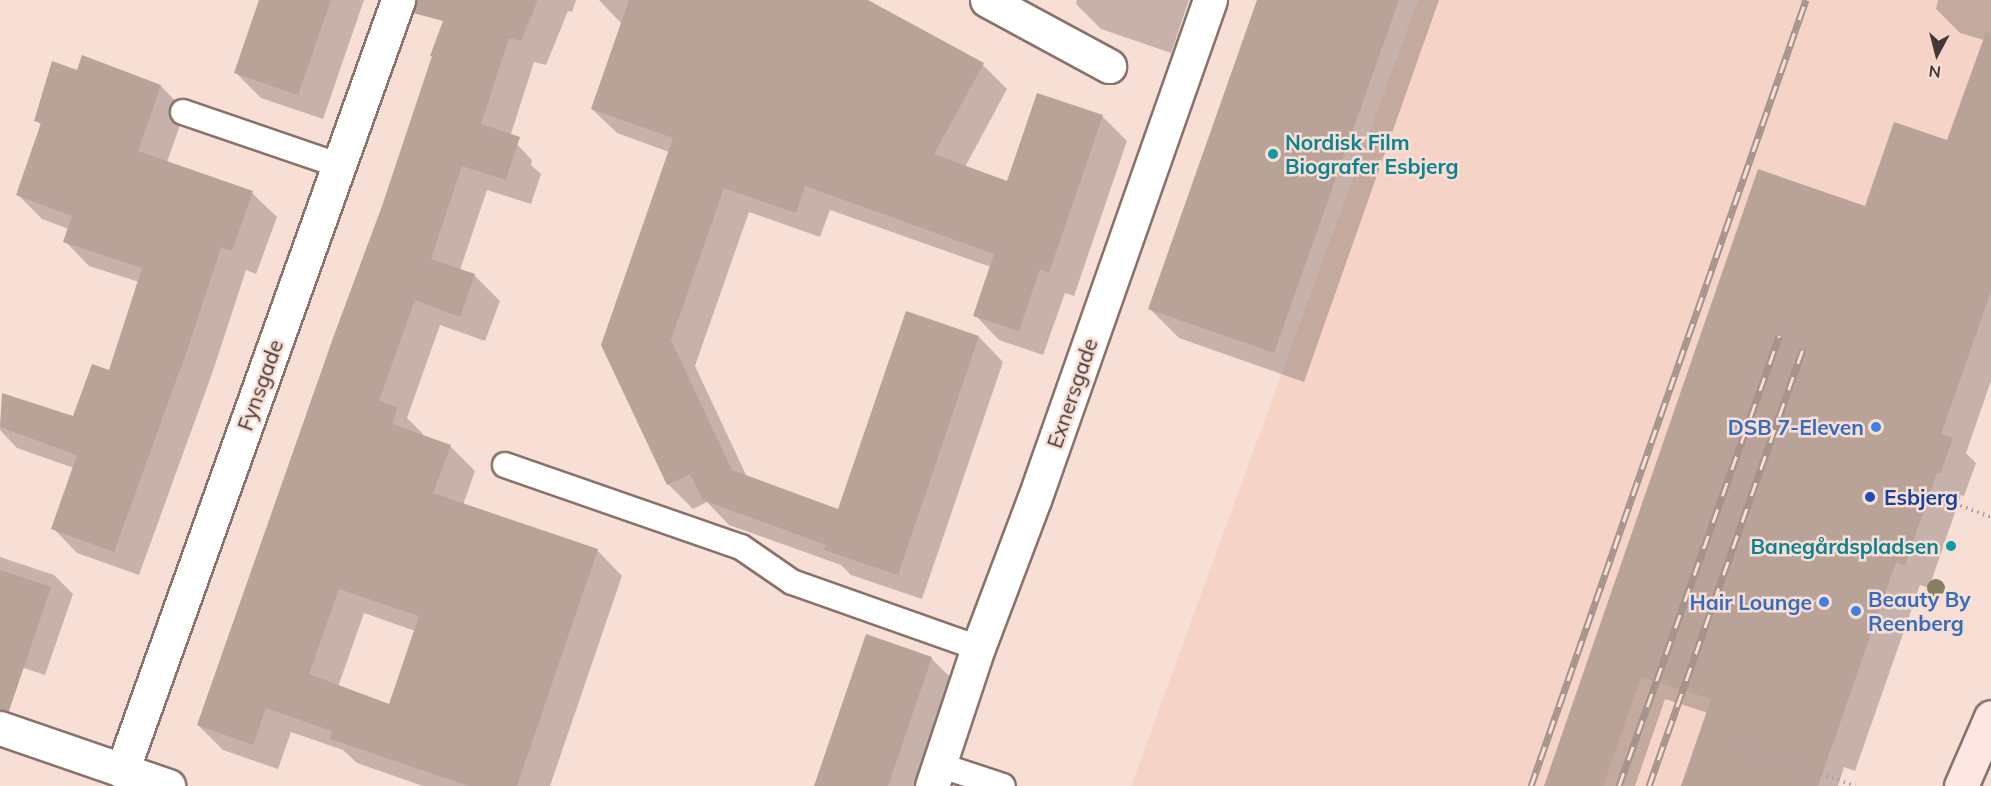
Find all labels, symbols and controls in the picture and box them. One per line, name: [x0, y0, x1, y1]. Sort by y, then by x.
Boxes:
north arrow: [1907, 24, 1967, 84]
text: N: [1928, 61, 1942, 83]
place label: Nordisk Film Biografer Esbjerg: [1285, 129, 1459, 179]
marker: Nordisk Film Biografer Esbjerg: [1266, 147, 1280, 161]
street label: Exnersgade: [1041, 335, 1103, 451]
street label: Fynsgade: [232, 336, 288, 434]
place label: DSB 7-Eleven: [1728, 414, 1864, 440]
marker: DSB 7-Eleven: [1869, 420, 1883, 434]
place label: Esbjerg: [1884, 484, 1958, 510]
marker: Esbjerg: [1861, 488, 1879, 506]
place label: Banegårdspladsen: [1750, 533, 1939, 559]
marker: Banegårdspladsen: [1944, 539, 1958, 553]
place label: Beauty By Reenberg: [1868, 586, 1971, 636]
place label: Hair Lounge: [1689, 589, 1812, 615]
marker: Hair Lounge: [1817, 595, 1831, 609]
marker: Beauty By Reenberg: [1849, 604, 1863, 618]

